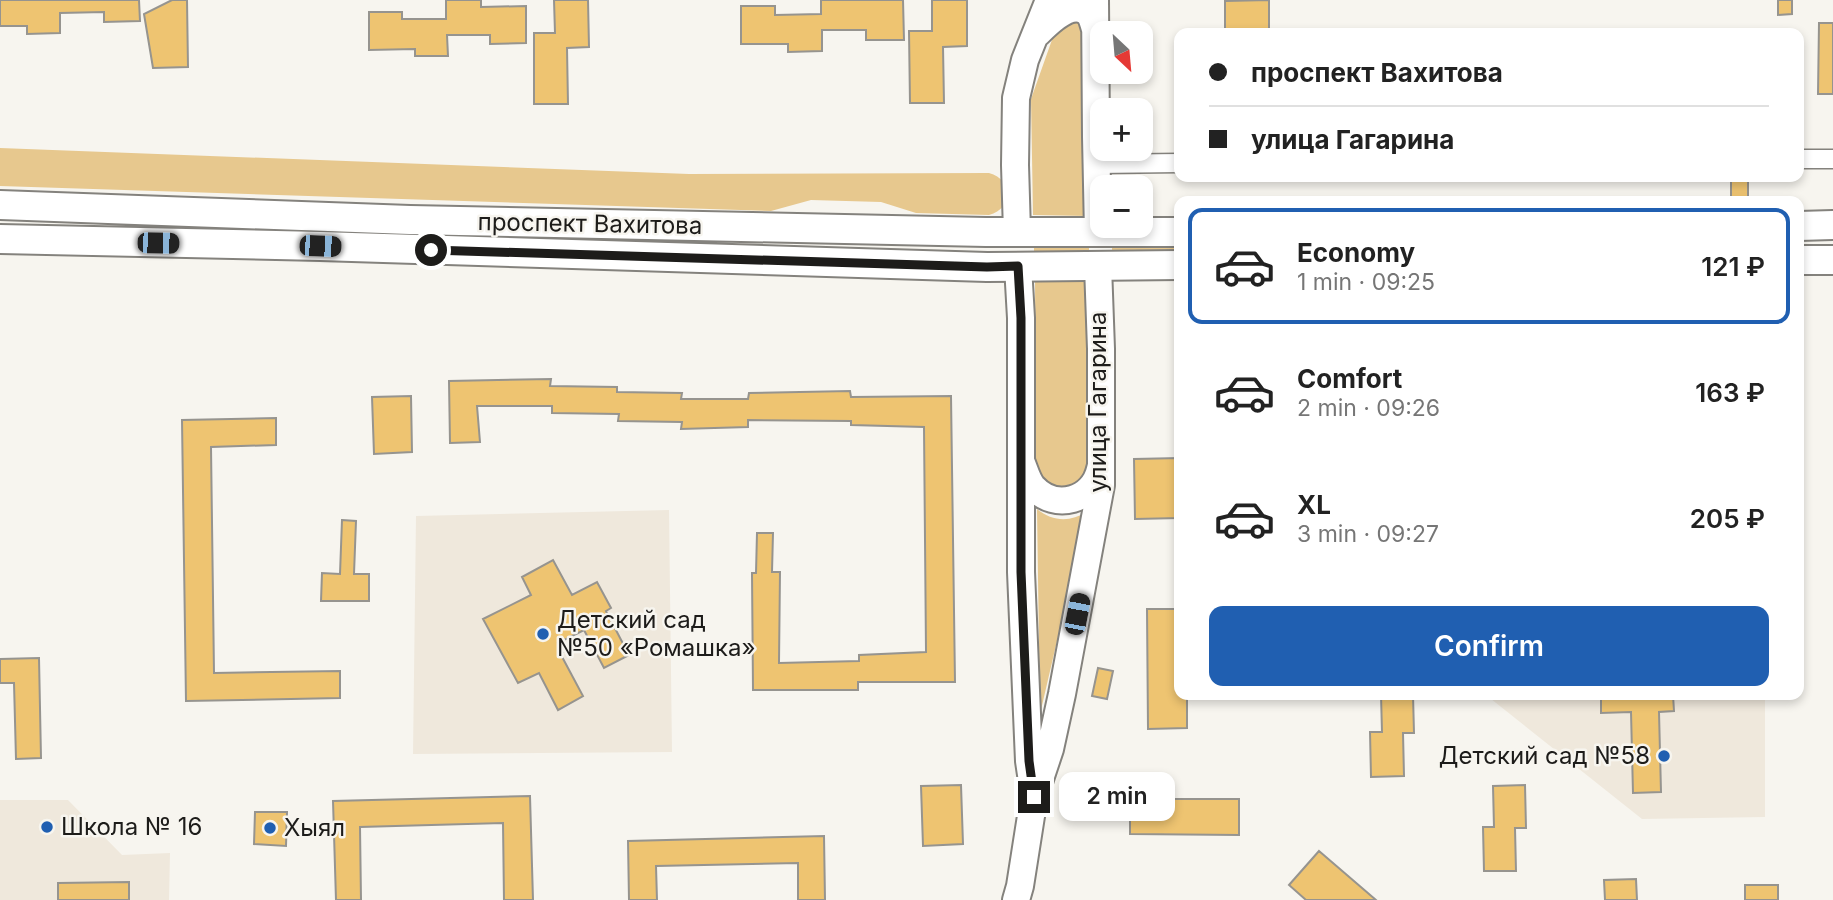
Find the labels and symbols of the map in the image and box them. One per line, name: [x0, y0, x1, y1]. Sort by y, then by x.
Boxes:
north arrow: [1090, 21, 1153, 84]
street label: проспект Вахитова: [477, 207, 703, 240]
car: [137, 232, 180, 254]
route start: [415, 234, 447, 266]
car: [299, 235, 342, 257]
street label: улица Гагарина: [1083, 311, 1112, 493]
car: [1063, 591, 1092, 637]
place label: Детский сад №50 «Ромашка»: [557, 605, 755, 662]
marker: Детский сад №50 «Ромашка»: [535, 626, 551, 642]
place label: Детский сад №58: [1439, 741, 1650, 770]
marker: Детский сад №58: [1656, 748, 1672, 764]
callout: 2 min: [1058, 772, 1174, 822]
route end: [1018, 781, 1050, 813]
place label: Школа № 16: [61, 812, 202, 841]
place label: Хыял: [284, 813, 345, 842]
marker: Школа № 16: [39, 819, 55, 835]
marker: Хыял: [262, 820, 278, 836]

